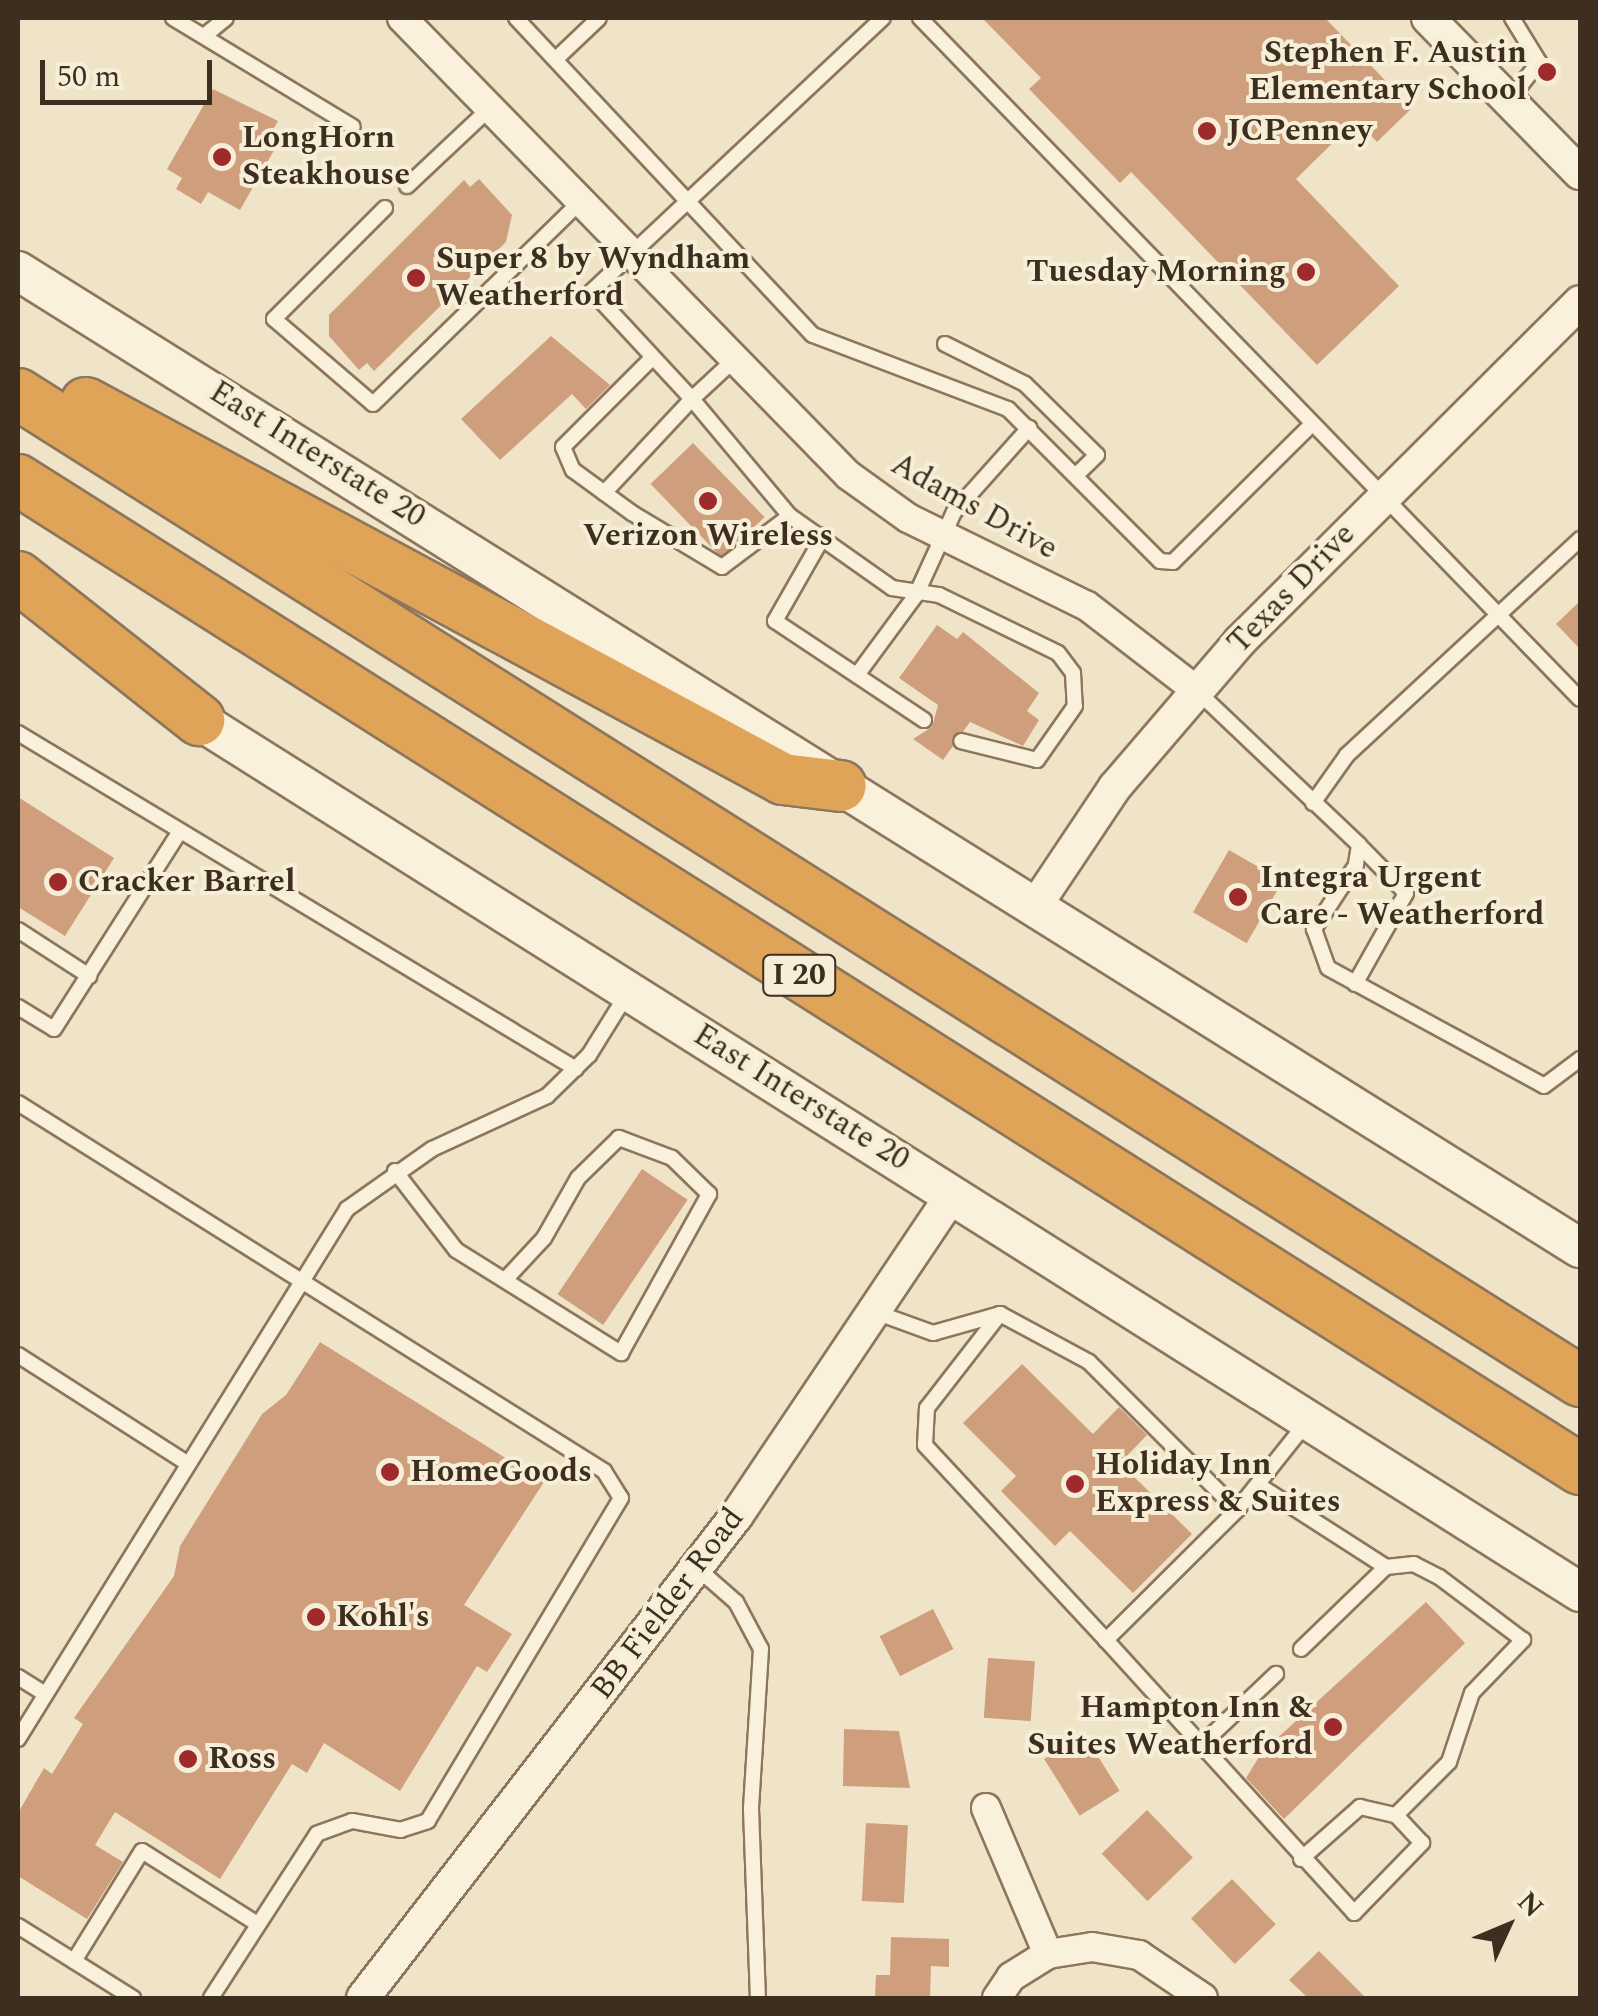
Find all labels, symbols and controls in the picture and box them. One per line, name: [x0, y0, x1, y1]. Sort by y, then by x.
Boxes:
place label: Stephen F. Austin Elementary School: [1249, 35, 1527, 110]
scale bar: [45, 40, 218, 102]
text: 50 m: [57, 54, 120, 100]
marker: Stephen F. Austin Elementary School: [1536, 61, 1558, 83]
place label: JCPenney: [1227, 112, 1372, 150]
place label: LongHorn Steakhouse: [242, 120, 410, 195]
marker: JCPenney: [1196, 120, 1218, 142]
marker: LongHorn Steakhouse: [211, 146, 233, 168]
place label: Super 8 by Wyndham Weatherford: [436, 241, 750, 316]
place label: Tuesday Morning: [1026, 253, 1286, 291]
marker: Tuesday Morning: [1295, 261, 1317, 283]
marker: Super 8 by Wyndham Weatherford: [405, 267, 427, 289]
street label: East Interstate 20: [202, 373, 432, 537]
street label: Adams Drive: [884, 445, 1064, 569]
marker: Verizon Wireless: [697, 490, 719, 512]
street label: Texas Drive: [1220, 516, 1364, 662]
place label: Verizon Wireless: [583, 517, 833, 555]
place label: Integra Urgent Care - Weatherford: [1260, 860, 1544, 935]
place label: Cracker Barrel: [78, 863, 295, 901]
marker: Cracker Barrel: [47, 871, 69, 893]
marker: Integra Urgent Care - Weatherford: [1225, 884, 1251, 910]
road number: I 20: [762, 950, 836, 1000]
street label: East Interstate 20: [686, 1016, 916, 1180]
place label: Holiday Inn Express & Suites: [1095, 1447, 1341, 1522]
place label: HomeGoods: [410, 1453, 592, 1491]
marker: HomeGoods: [379, 1461, 401, 1483]
marker: Holiday Inn Express & Suites: [1064, 1473, 1086, 1495]
street label: BB Fielder Road: [583, 1500, 753, 1708]
place label: Kohl's: [336, 1598, 430, 1636]
marker: Kohl's: [305, 1606, 327, 1628]
place label: Hampton Inn & Suites Weatherford: [1027, 1690, 1313, 1765]
marker: Hampton Inn & Suites Weatherford: [1322, 1716, 1344, 1738]
place label: Ross: [208, 1740, 276, 1778]
marker: Ross: [177, 1748, 199, 1770]
north arrow: [1458, 1876, 1558, 1976]
text: N: [1507, 1882, 1553, 1928]

